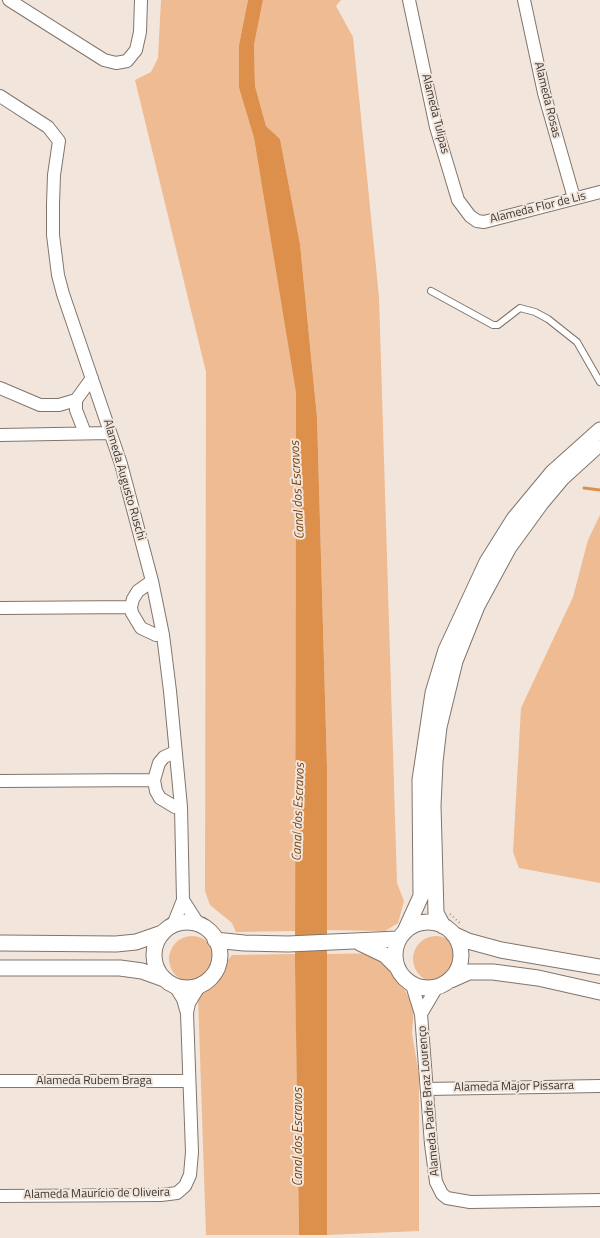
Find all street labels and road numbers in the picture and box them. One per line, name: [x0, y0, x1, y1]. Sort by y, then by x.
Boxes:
street label: Alameda Rosas: [531, 61, 563, 139]
street label: Alameda Tulipas: [418, 72, 452, 156]
street label: Alameda Flor de Lis: [489, 189, 587, 227]
street label: Alameda Augusto Ruschi: [100, 418, 148, 542]
street label: Alameda Padre Braz Lourenço: [415, 1025, 443, 1177]
street label: Alameda Rubem Braga: [36, 1074, 152, 1088]
street label: Alameda Major Pissarra: [454, 1079, 574, 1095]
street label: Alameda Maurício de Oliveira: [24, 1186, 170, 1202]

